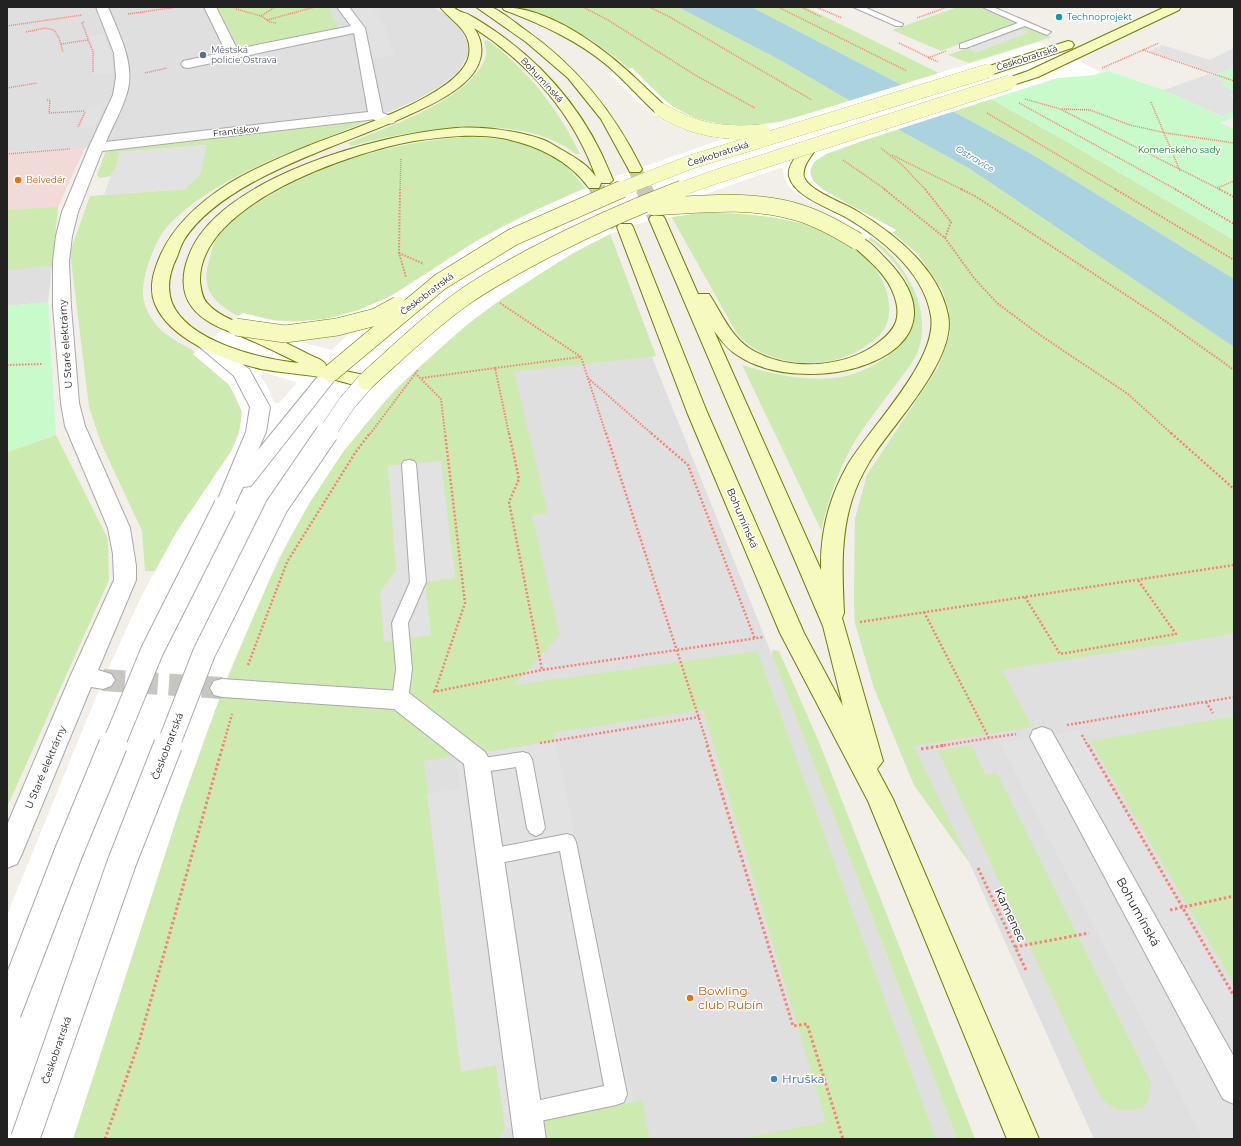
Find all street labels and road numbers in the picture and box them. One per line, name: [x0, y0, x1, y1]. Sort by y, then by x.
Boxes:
street label: Českobratrská: [995, 42, 1059, 73]
street label: Bohumínská: [519, 55, 566, 104]
street label: Františkov: [212, 123, 260, 138]
street label: Českobratrská: [686, 138, 750, 169]
street label: Českobratrská: [398, 270, 455, 317]
street label: U Staré elektrárny: [56, 298, 75, 389]
street label: Bohumínská: [724, 486, 761, 550]
street label: Českobratrská: [149, 711, 186, 782]
street label: U Staré elektrárny: [22, 723, 69, 811]
street label: Bohumínská: [1113, 875, 1164, 949]
street label: Kamenec: [991, 886, 1030, 944]
street label: Českobratrská: [39, 1015, 74, 1086]

